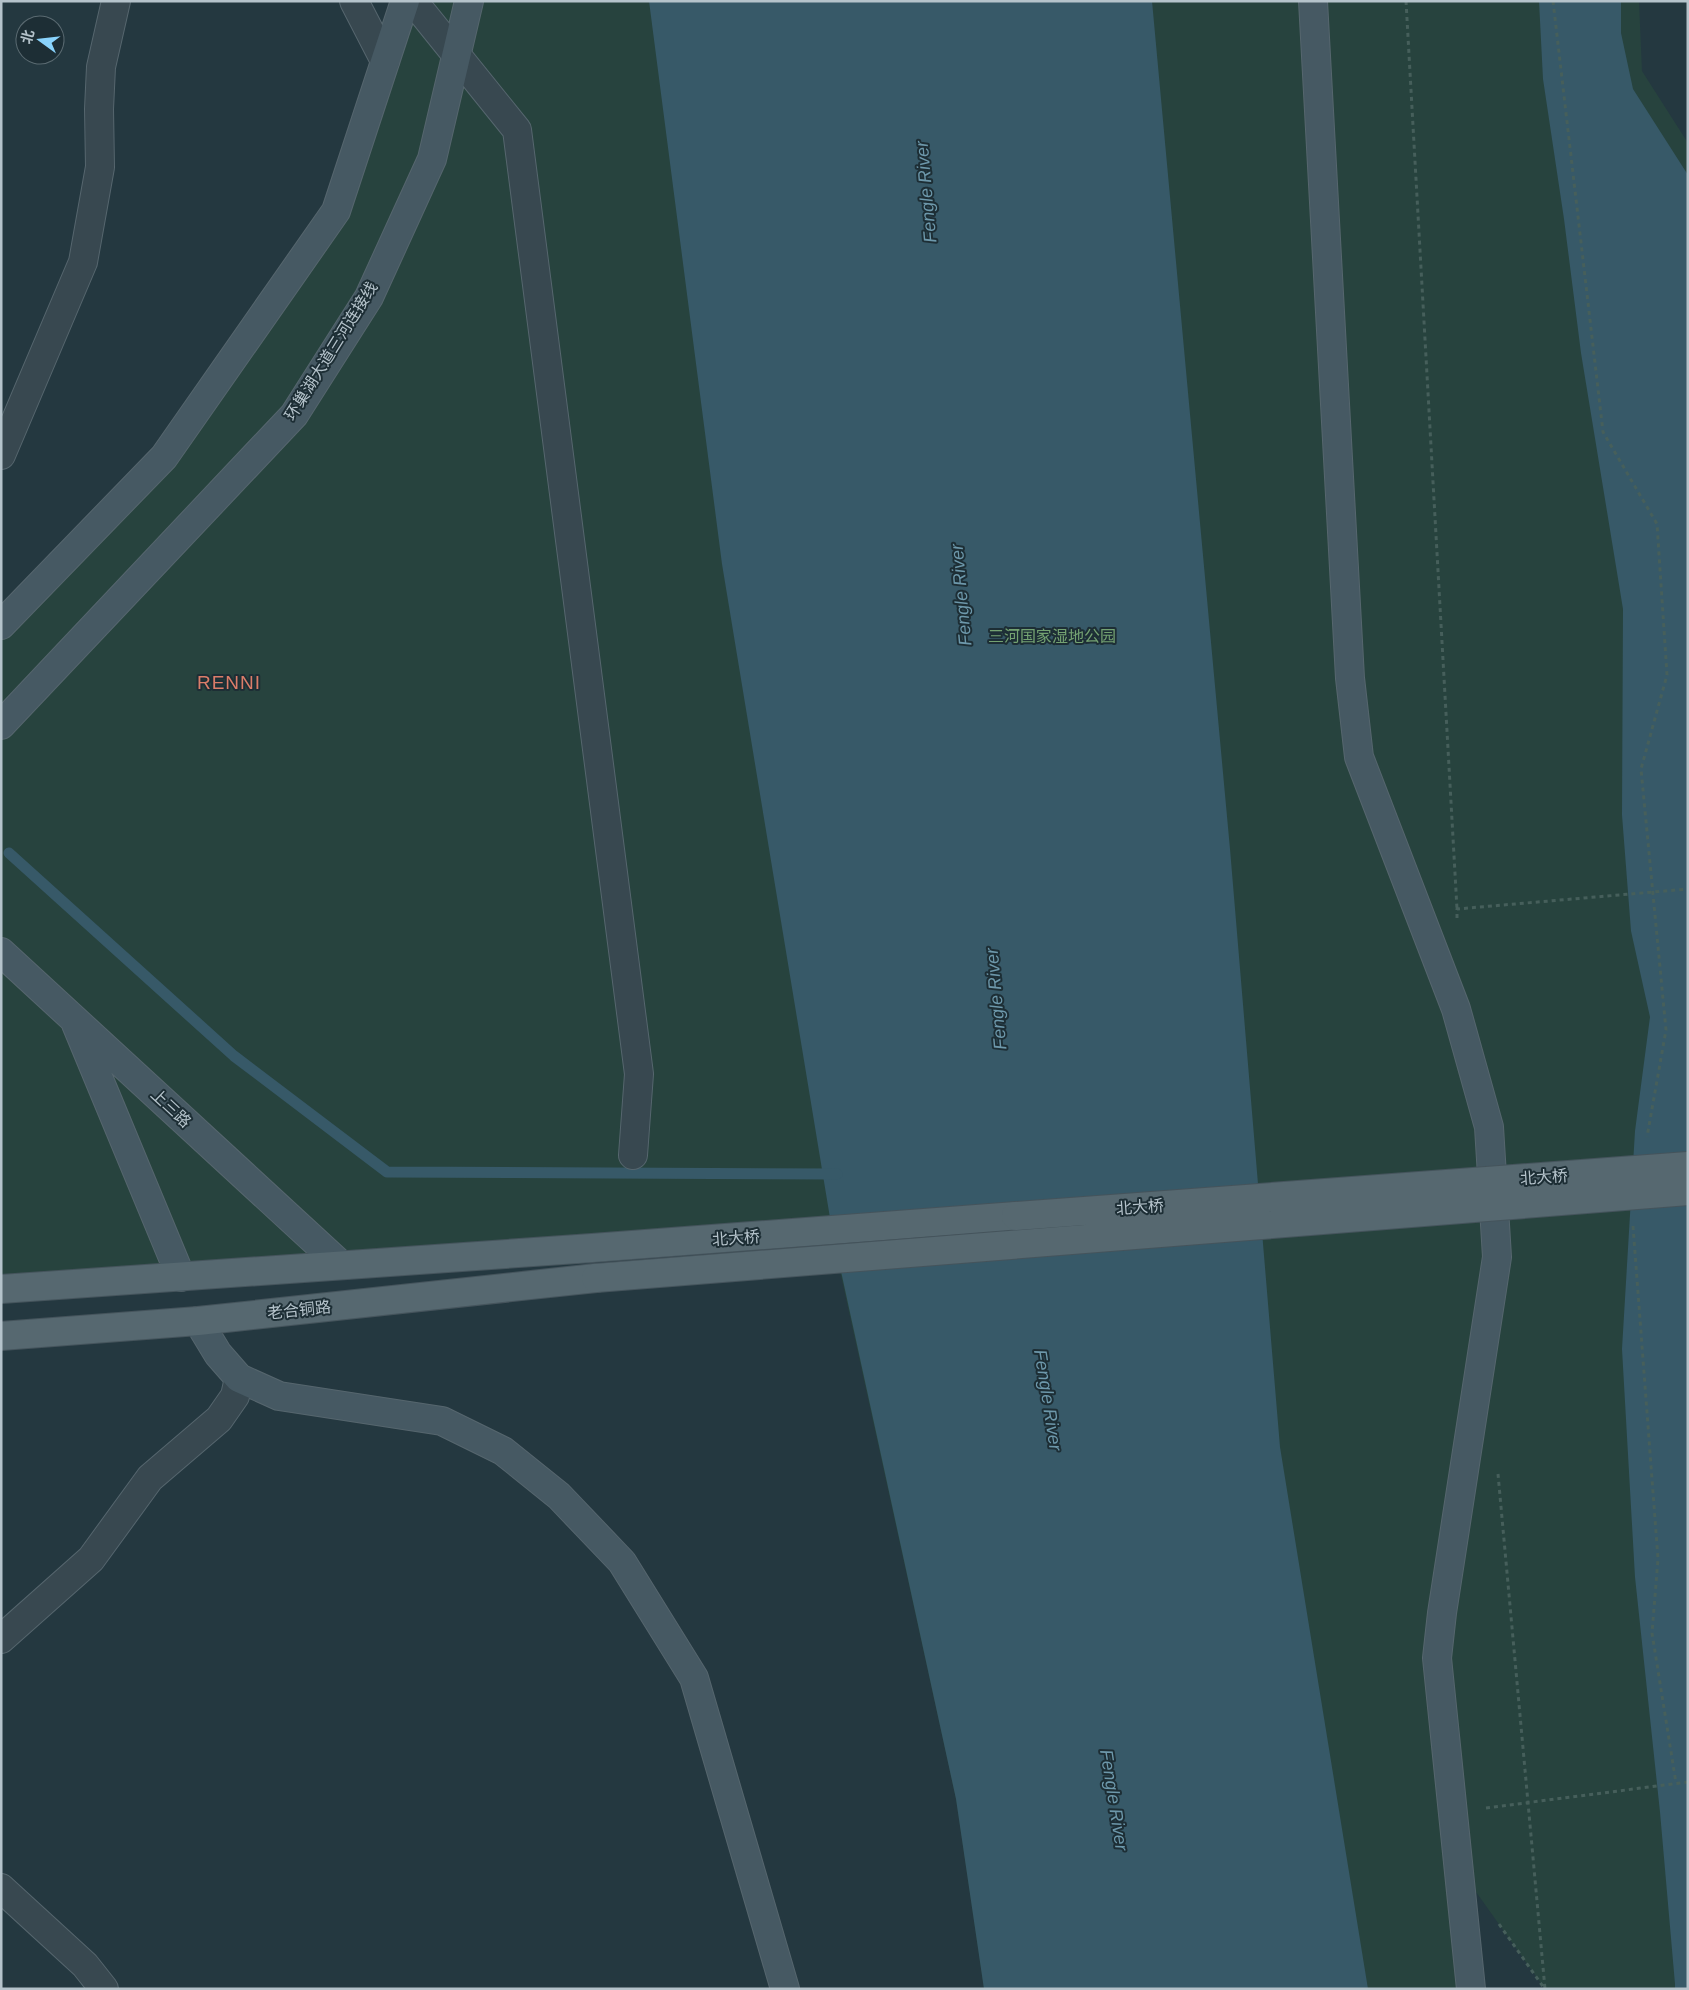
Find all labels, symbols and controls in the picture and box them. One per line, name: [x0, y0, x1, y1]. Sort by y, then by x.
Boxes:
north arrow: [15, 15, 65, 65]
text: 北: [18, 28, 37, 45]
water label: Fengle River: [912, 139, 940, 244]
street label: 环巢湖大道三河连接线: [281, 279, 381, 423]
water label: Fengle River: [947, 542, 975, 647]
park label: 三河国家湿地公园: [988, 628, 1116, 645]
district label: RENNI: [197, 672, 261, 693]
water label: Fengle River: [982, 946, 1010, 1051]
street label: 上三路: [148, 1085, 194, 1131]
street label: 北大桥: [1519, 1167, 1569, 1187]
street label: 北大桥: [1115, 1197, 1165, 1217]
street label: 北大桥: [711, 1228, 761, 1248]
street label: 老合铜路: [266, 1298, 332, 1322]
water label: Fengle River: [1030, 1348, 1066, 1453]
water label: Fengle River: [1096, 1748, 1132, 1853]

